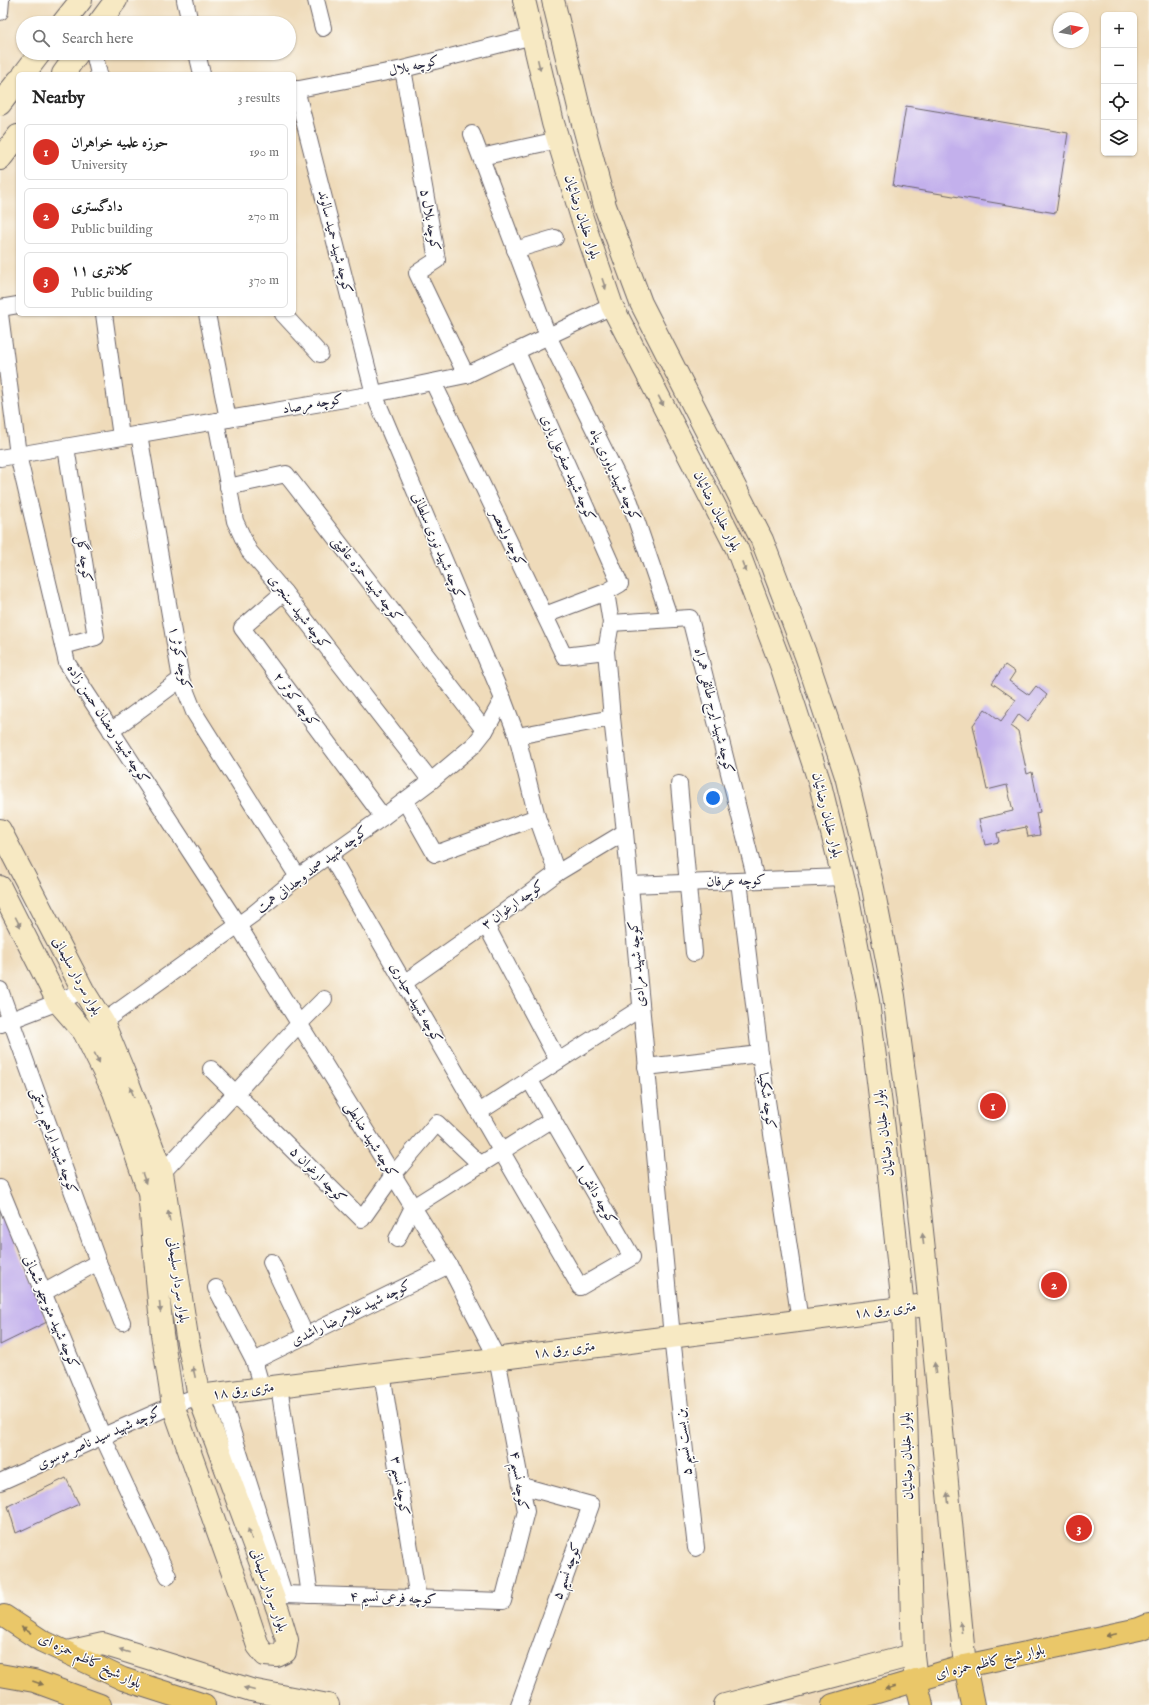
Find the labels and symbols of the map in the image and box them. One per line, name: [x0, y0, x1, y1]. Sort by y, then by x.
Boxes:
north arrow: [1053, 12, 1089, 48]
street label: کوچه بلال: [387, 51, 441, 81]
one-way arrow: [537, 59, 543, 71]
street label: بلوار خلبان رضائیان: [560, 173, 604, 262]
street label: کوچه بلال ۵: [416, 187, 444, 253]
street label: کوچه شهید حمید سالوند: [313, 188, 357, 296]
one-way arrow: [602, 278, 608, 290]
street label: کوچه مرصاد: [281, 390, 345, 418]
one-way arrow: [658, 395, 664, 406]
street label: کوچه شهید صفرعلی یاری: [536, 412, 600, 524]
street label: کوچه شهید یاوری پناه: [585, 425, 644, 525]
street label: بلوار خلبان رضائیان: [689, 468, 745, 554]
street label: کوچه شهید نوری سلطانی: [407, 490, 469, 602]
street label: کوچه ولیعصر: [485, 504, 530, 570]
street label: کوچه شهید حمزه عافیتی: [328, 532, 406, 626]
street label: کوچه گل: [70, 534, 97, 584]
one-way arrow: [741, 561, 747, 573]
street label: کوچه شهید سنجری: [264, 571, 334, 653]
street label: کوچه کوثر ۱: [164, 624, 196, 692]
street label: کوچه شهید ایرج طائفی همراه: [687, 646, 738, 777]
street label: کوچه شهید رمضان حسن زاده: [62, 661, 154, 787]
street label: کوچه کوثر ۲: [269, 669, 323, 731]
street label: بلوار خلبان رضائیان: [808, 770, 846, 860]
your location: [703, 788, 723, 808]
street label: کوچه شهید صمد وجدانی همت: [253, 822, 371, 918]
street label: کوچه عرفان: [706, 871, 766, 891]
street label: کوچه ارغوان ۳: [478, 876, 548, 934]
one-way arrow: [14, 916, 21, 928]
street label: کوچه شهید مرادی: [624, 920, 650, 1008]
street label: بلوار سردار سلیمانی: [48, 934, 106, 1019]
street label: کوچه شهید حیدری: [386, 959, 446, 1047]
one-way arrow: [94, 1052, 100, 1063]
street label: کوچه شکیبا: [754, 1071, 780, 1131]
street label: کوچه شهید ابراهیم رستمی: [23, 1085, 82, 1198]
one-way arrow: [128, 1086, 134, 1098]
street label: بلوار خلبان رضائیان: [870, 1088, 898, 1178]
pin: 1: [980, 1091, 1006, 1121]
street label: کوچه شهید ضابطی: [340, 1098, 402, 1182]
street label: کوچه ارغوان ۵: [286, 1143, 350, 1207]
street label: کوچه دانش ۱: [571, 1160, 621, 1228]
one-way arrow: [142, 1173, 148, 1185]
one-way arrow: [166, 1210, 172, 1222]
one-way arrow: [920, 1233, 926, 1245]
street label: بلوار سردار سلیمانی: [163, 1236, 193, 1325]
street label: کوچه شهید منوچهر شعبانی: [19, 1253, 83, 1371]
pin: 2: [1041, 1270, 1067, 1300]
street label: کوچه شهید غلامرضا راشدی: [288, 1276, 414, 1350]
street label: ۱۸ متری برق: [853, 1297, 917, 1323]
one-way arrow: [156, 1301, 163, 1313]
street label: ۱۸ متری برق: [532, 1337, 596, 1363]
one-way arrow: [932, 1362, 939, 1374]
one-way arrow: [190, 1366, 196, 1378]
street label: ۱۸ متری برق: [211, 1378, 275, 1404]
street label: کوچه شهید سید ناصر موسوی: [34, 1403, 164, 1473]
street label: بن بست نسیم ۵: [671, 1406, 700, 1477]
street label: بلوار خلبان رضائیان: [896, 1412, 918, 1500]
street label: کوچه نسیم ۴: [502, 1450, 532, 1513]
street label: کوچه نسیم ۳: [382, 1455, 414, 1518]
one-way arrow: [945, 1492, 951, 1504]
pin: 3: [1066, 1513, 1092, 1543]
one-way arrow: [246, 1528, 252, 1540]
street label: کوچه نسیم ۵: [548, 1540, 589, 1604]
street label: بلوار سردار سلیمانی: [246, 1546, 292, 1634]
street label: کوچه فرعی نسیم ۴: [349, 1587, 437, 1613]
one-way arrow: [958, 1621, 964, 1633]
one-way arrow: [21, 1626, 31, 1634]
street label: بلوار شیخ کاظم حمزه ای: [34, 1629, 145, 1697]
one-way arrow: [1105, 1632, 1118, 1638]
street label: بلوار شیخ کاظم حمزه ای: [933, 1641, 1048, 1687]
one-way arrow: [118, 1648, 130, 1654]
one-way arrow: [32, 1680, 44, 1686]
one-way arrow: [884, 1685, 896, 1691]
one-way arrow: [243, 1686, 255, 1692]

